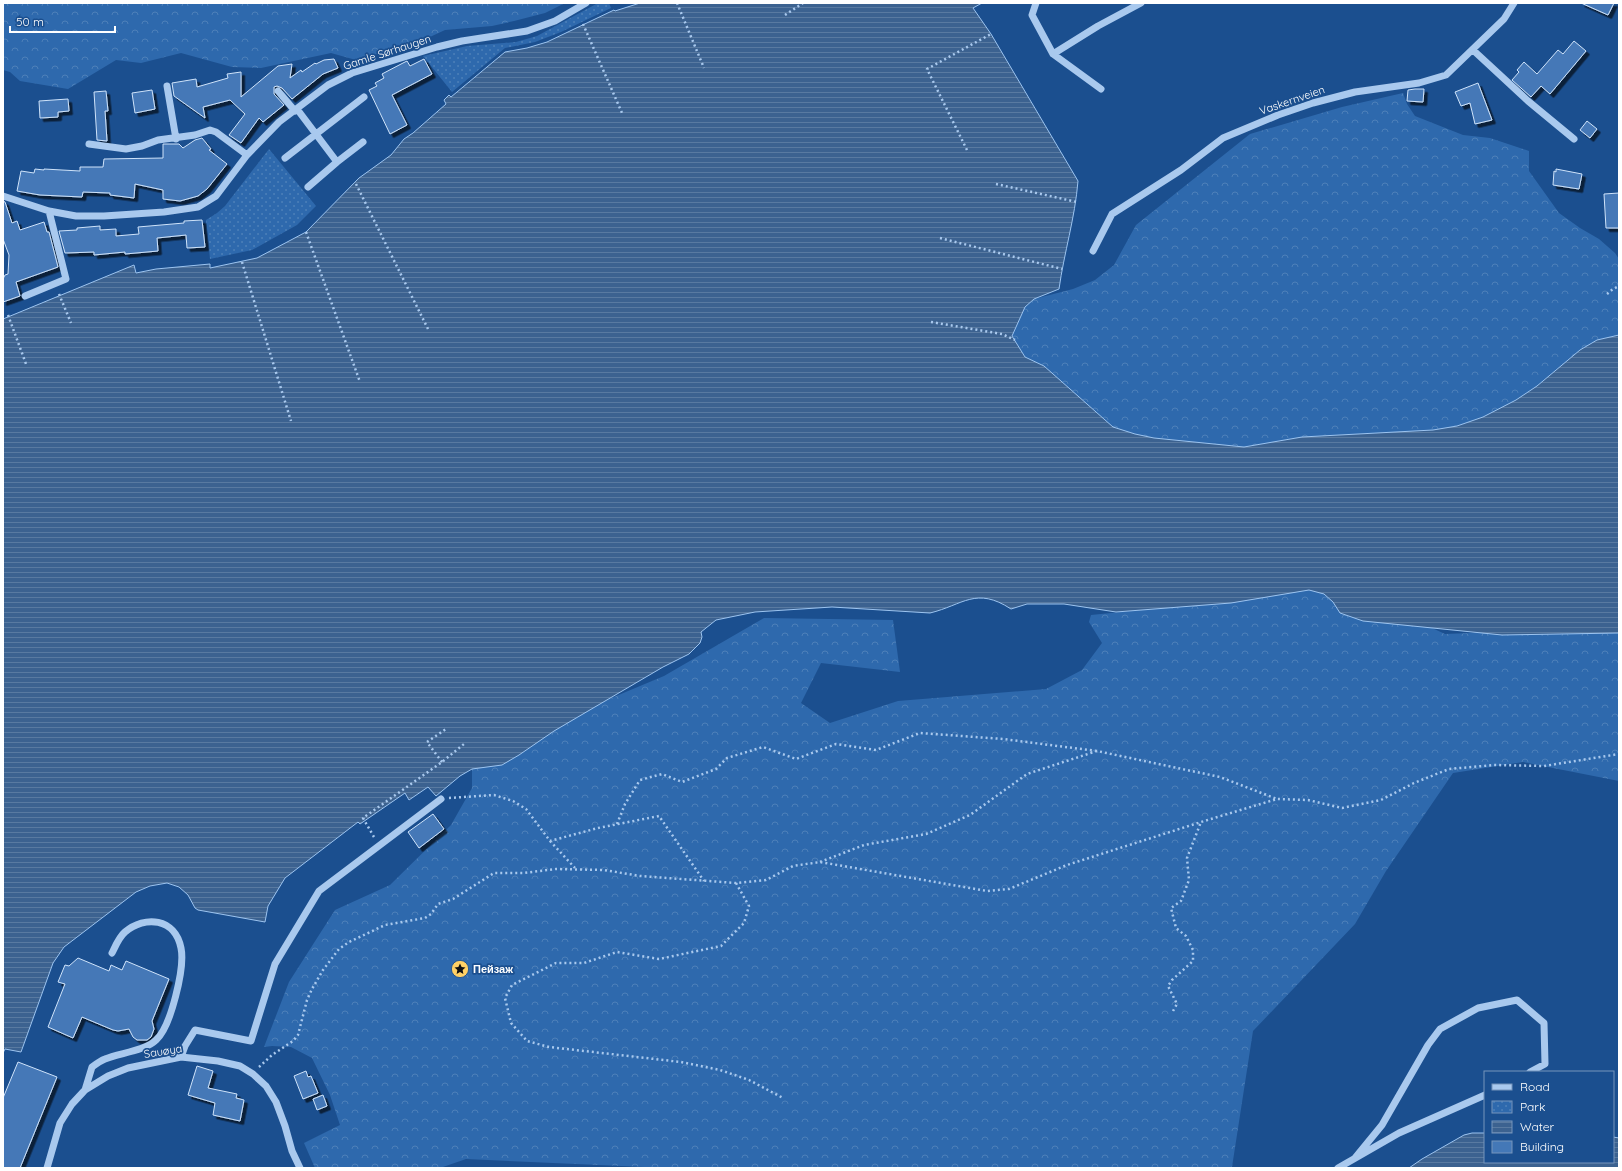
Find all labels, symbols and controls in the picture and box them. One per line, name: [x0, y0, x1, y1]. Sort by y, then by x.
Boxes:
scale bar: [10, 8, 115, 34]
text: 50 m: [16, 14, 44, 29]
street label: Gamle Sørhaugen: [341, 31, 433, 73]
street label: Vaskernveien: [1257, 82, 1327, 118]
place icon: Пейзаж: [450, 959, 470, 979]
place label: Пейзаж: [473, 962, 513, 976]
street label: Sauøya: [143, 1041, 183, 1061]
legend: [1484, 1071, 1614, 1163]
text: Road: [1520, 1079, 1550, 1094]
text: Park: [1520, 1099, 1545, 1114]
text: Water: [1520, 1119, 1555, 1134]
text: Building: [1520, 1139, 1564, 1154]

